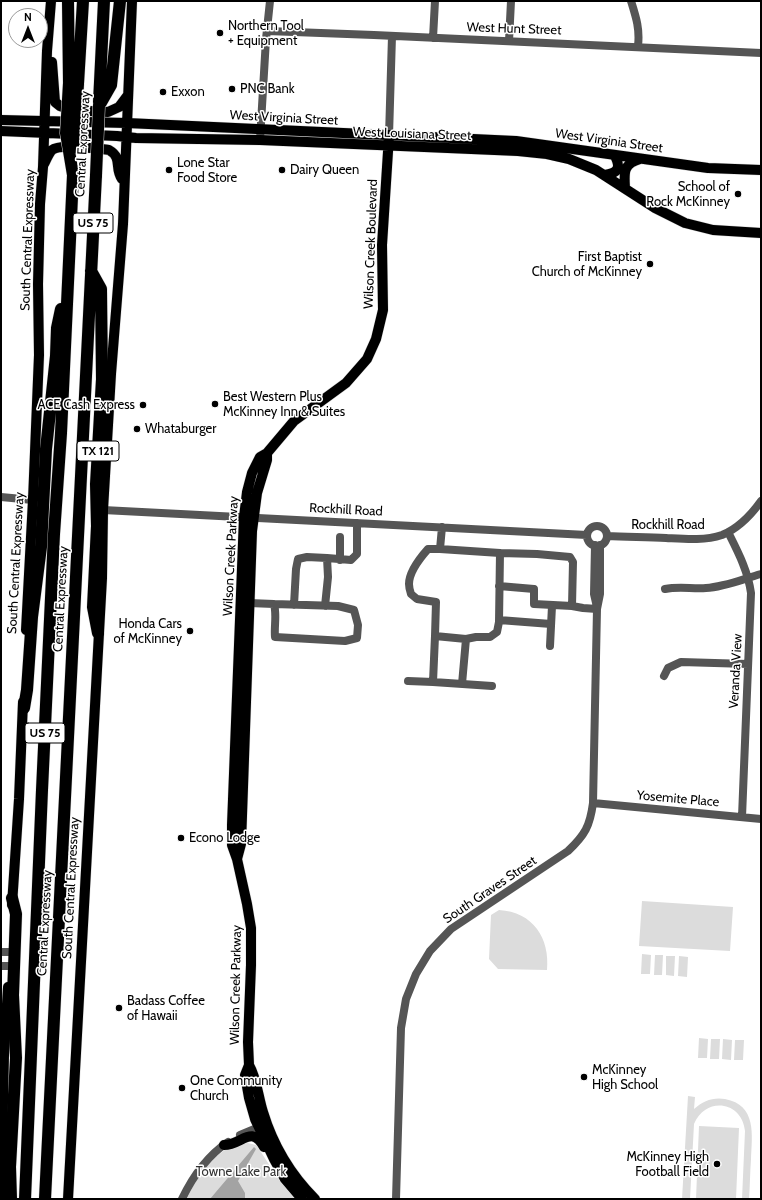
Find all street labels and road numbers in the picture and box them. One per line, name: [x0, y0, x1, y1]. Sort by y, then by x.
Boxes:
street label: West Hunt Street: [466, 20, 562, 38]
street label: Central Expressway: [72, 91, 94, 197]
street label: West Virginia Street: [229, 107, 339, 129]
street label: West Louisiana Street: [353, 124, 471, 144]
street label: West Virginia Street: [554, 126, 664, 156]
street label: South Central Expressway: [18, 169, 38, 311]
street label: Wilson Creek Boulevard: [361, 179, 381, 309]
road number: US 75: [73, 213, 113, 233]
road number: TX 121: [77, 441, 119, 461]
street label: South Central Expressway: [4, 492, 28, 634]
street label: Wilson Creek Parkway: [220, 496, 242, 616]
street label: Rockhill Road: [309, 500, 383, 520]
street label: Rockhill Road: [631, 517, 705, 533]
street label: Central Expressway: [50, 546, 72, 652]
street label: Veranda View: [726, 633, 746, 709]
road number: US 75: [25, 723, 65, 743]
street label: Yosemite Place: [636, 788, 720, 810]
street label: South Central Expressway: [59, 817, 83, 959]
street label: South Graves Street: [440, 853, 540, 927]
street label: Central Expressway: [34, 870, 56, 976]
street label: Wilson Creek Parkway: [227, 925, 245, 1045]

